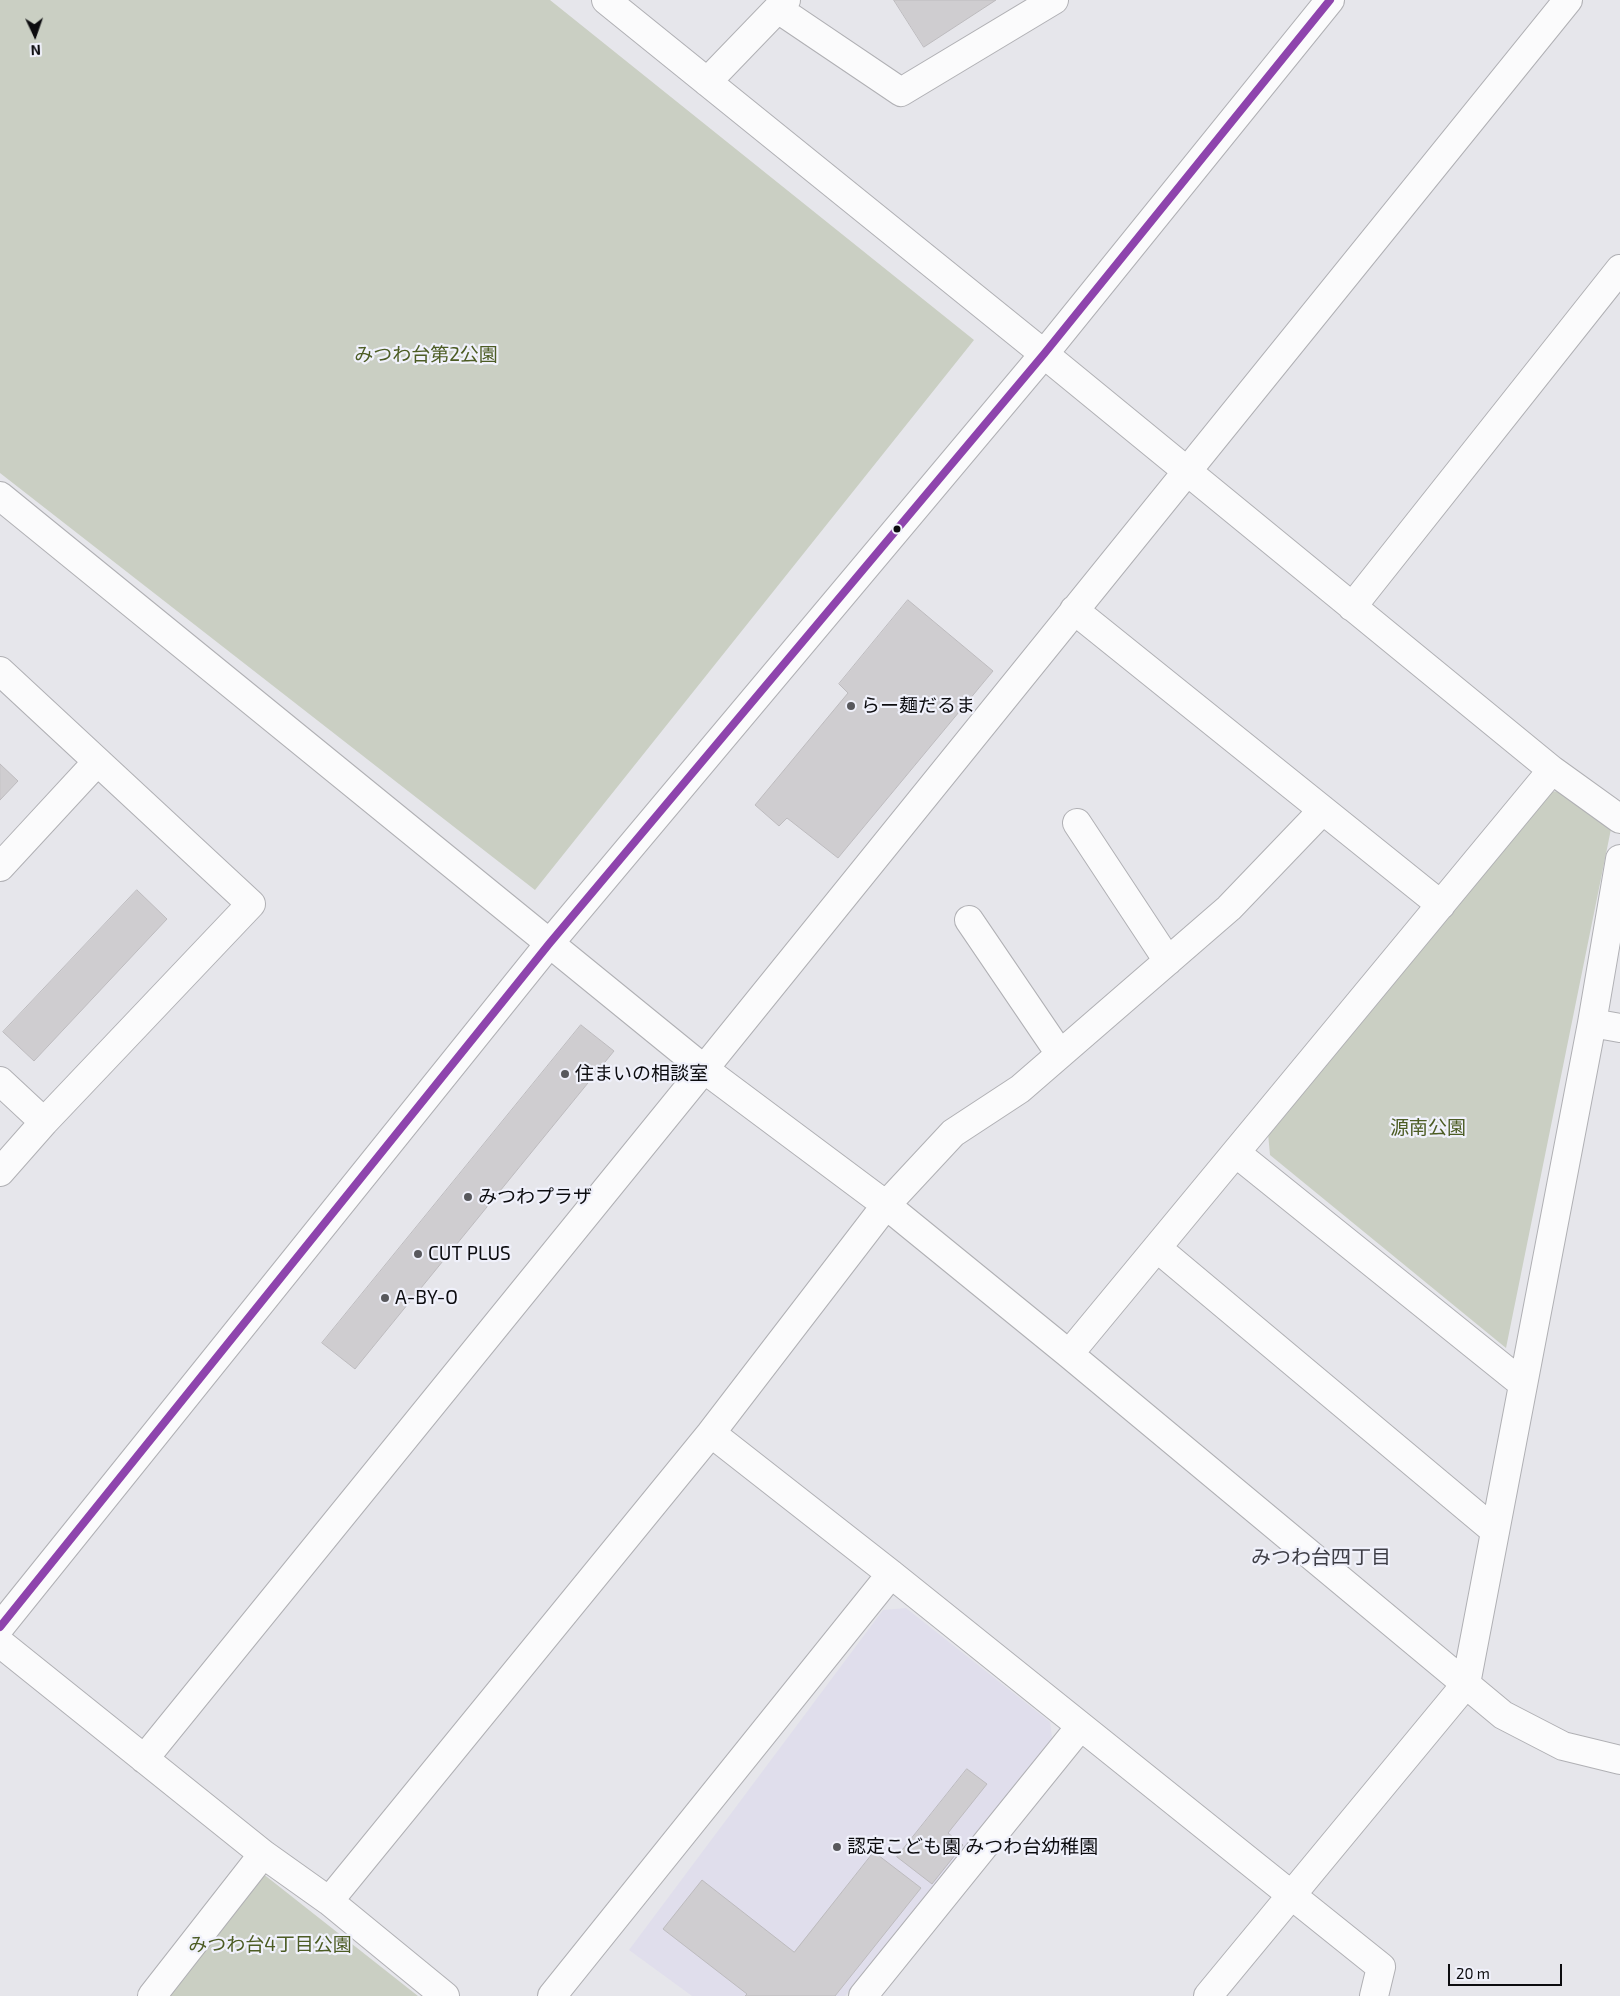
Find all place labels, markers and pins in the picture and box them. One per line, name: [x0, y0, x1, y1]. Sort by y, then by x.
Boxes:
unlabelled marker: [892, 524, 902, 534]
place label: らー麺だるま: [861, 695, 975, 717]
marker: らー麺だるま: [845, 700, 857, 712]
place label: 住まいの相談室: [575, 1063, 708, 1085]
marker: 住まいの相談室: [559, 1068, 571, 1080]
place label: みつわプラザ: [478, 1186, 592, 1208]
marker: みつわプラザ: [462, 1191, 474, 1203]
place label: CUT PLUS: [428, 1243, 511, 1265]
marker: CUT PLUS: [412, 1248, 424, 1260]
place label: A-BY-O: [395, 1287, 458, 1309]
marker: A-BY-O: [379, 1292, 391, 1304]
place label: 認定こども園 みつわ台幼稚園: [847, 1836, 1098, 1858]
marker: 認定こども園 みつわ台幼稚園: [831, 1841, 843, 1853]

